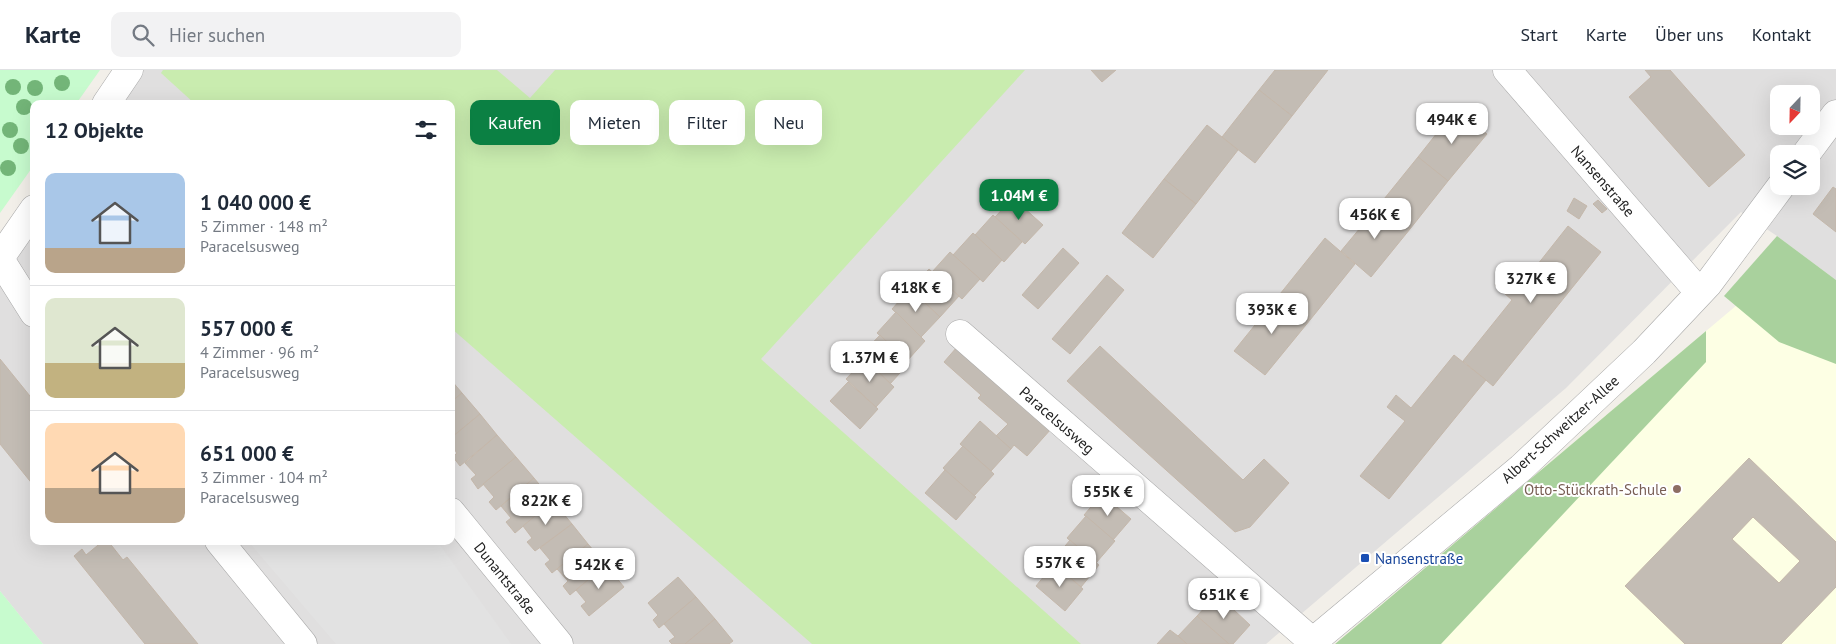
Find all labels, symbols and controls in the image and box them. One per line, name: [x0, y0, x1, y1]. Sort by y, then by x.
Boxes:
search box: [111, 12, 461, 57]
text: Karte: [25, 19, 81, 50]
icon: search: [129, 21, 157, 49]
text: Hier suchen: [169, 23, 265, 47]
text: Start: [1520, 23, 1558, 46]
text: Karte: [1586, 23, 1627, 46]
text: Über uns: [1655, 23, 1724, 46]
text: Kontakt: [1752, 23, 1811, 46]
north arrow: [1770, 85, 1820, 135]
map controls: [1770, 85, 1820, 195]
chip: Kaufen: [470, 100, 560, 145]
chip: Mieten: [570, 100, 659, 145]
chip: Filter: [669, 100, 745, 145]
chip: Neu: [755, 100, 822, 145]
pin: 494K €: [1411, 102, 1493, 145]
text: 494K €: [1427, 109, 1477, 129]
icon: filters: [412, 116, 440, 144]
text: 12 Objekte: [45, 117, 144, 144]
street label: Nansenstraße: [1567, 141, 1639, 221]
button: layers: [1770, 145, 1820, 195]
pin: 1.04M €: [973, 178, 1065, 221]
text: 1.04M €: [990, 185, 1048, 205]
text: 1 040 000 €: [200, 189, 311, 216]
icon: home: [85, 193, 145, 253]
pin: 456K €: [1334, 198, 1416, 240]
text: 456K €: [1350, 204, 1400, 224]
text: 5 Zimmer · 148 m²: [200, 216, 328, 236]
text: Paracelsusweg: [200, 236, 300, 256]
pin: 327K €: [1490, 262, 1572, 304]
text: 327K €: [1506, 268, 1556, 288]
pin: 418K €: [875, 270, 957, 313]
text: 418K €: [891, 277, 941, 297]
pin: 393K €: [1231, 292, 1313, 335]
text: 393K €: [1247, 299, 1297, 319]
text: 557 000 €: [200, 315, 293, 342]
icon: home: [85, 318, 145, 378]
pin: 1.37M €: [824, 340, 916, 383]
text: 4 Zimmer · 96 m²: [200, 342, 319, 362]
text: 1.37M €: [841, 347, 899, 367]
text: Paracelsusweg: [200, 362, 300, 382]
street label: Albert-Schweitzer-Allee: [1497, 371, 1623, 487]
street label: Paracelsusweg: [1016, 382, 1098, 458]
text: 651 000 €: [200, 440, 294, 467]
icon: home: [85, 443, 145, 503]
text: 3 Zimmer · 104 m²: [200, 467, 328, 487]
pin: 555K €: [1067, 474, 1149, 517]
place label: Otto-Stückrath-Schule: [1524, 480, 1667, 499]
text: 555K €: [1083, 481, 1133, 501]
marker: Otto-Stückrath-Schule: [1671, 483, 1683, 495]
pin: 822K €: [505, 484, 587, 526]
text: Paracelsusweg: [200, 487, 300, 507]
text: 822K €: [521, 490, 571, 510]
street label: Dunantstraße: [470, 538, 540, 618]
pin: 557K €: [1019, 546, 1101, 588]
pin: 542K €: [558, 548, 640, 590]
place label: Nansenstraße: [1375, 549, 1463, 568]
text: 557K €: [1035, 552, 1085, 572]
marker: Nansenstraße: [1359, 552, 1371, 564]
text: 542K €: [574, 554, 624, 574]
pin: 651K €: [1183, 578, 1265, 620]
text: 651K €: [1199, 584, 1249, 604]

